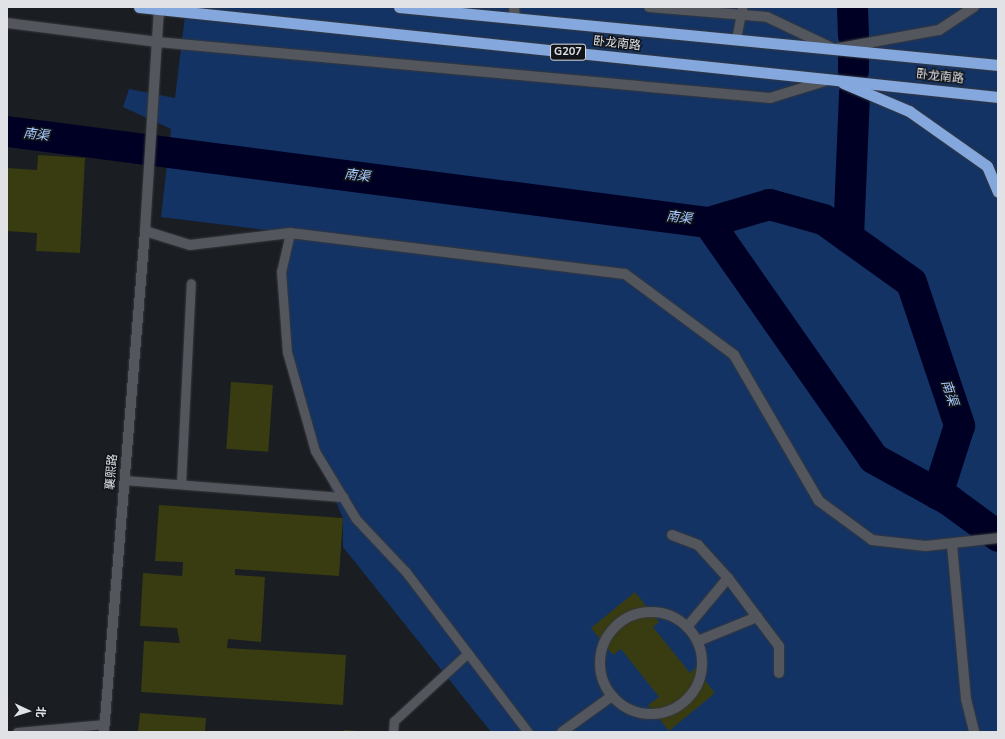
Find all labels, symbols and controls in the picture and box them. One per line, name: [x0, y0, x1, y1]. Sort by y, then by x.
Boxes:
street label: 卧龙南路: [592, 34, 642, 54]
road number: G207: [550, 43, 586, 61]
street label: 卧龙南路: [915, 67, 965, 87]
water label: 南渠: [22, 126, 50, 144]
water label: 南渠: [343, 167, 371, 185]
water label: 南渠: [665, 209, 693, 227]
water label: 南渠: [937, 378, 961, 408]
street label: 襄熙路: [103, 453, 121, 491]
north arrow: [8, 691, 48, 731]
text: 北: [33, 706, 48, 718]

